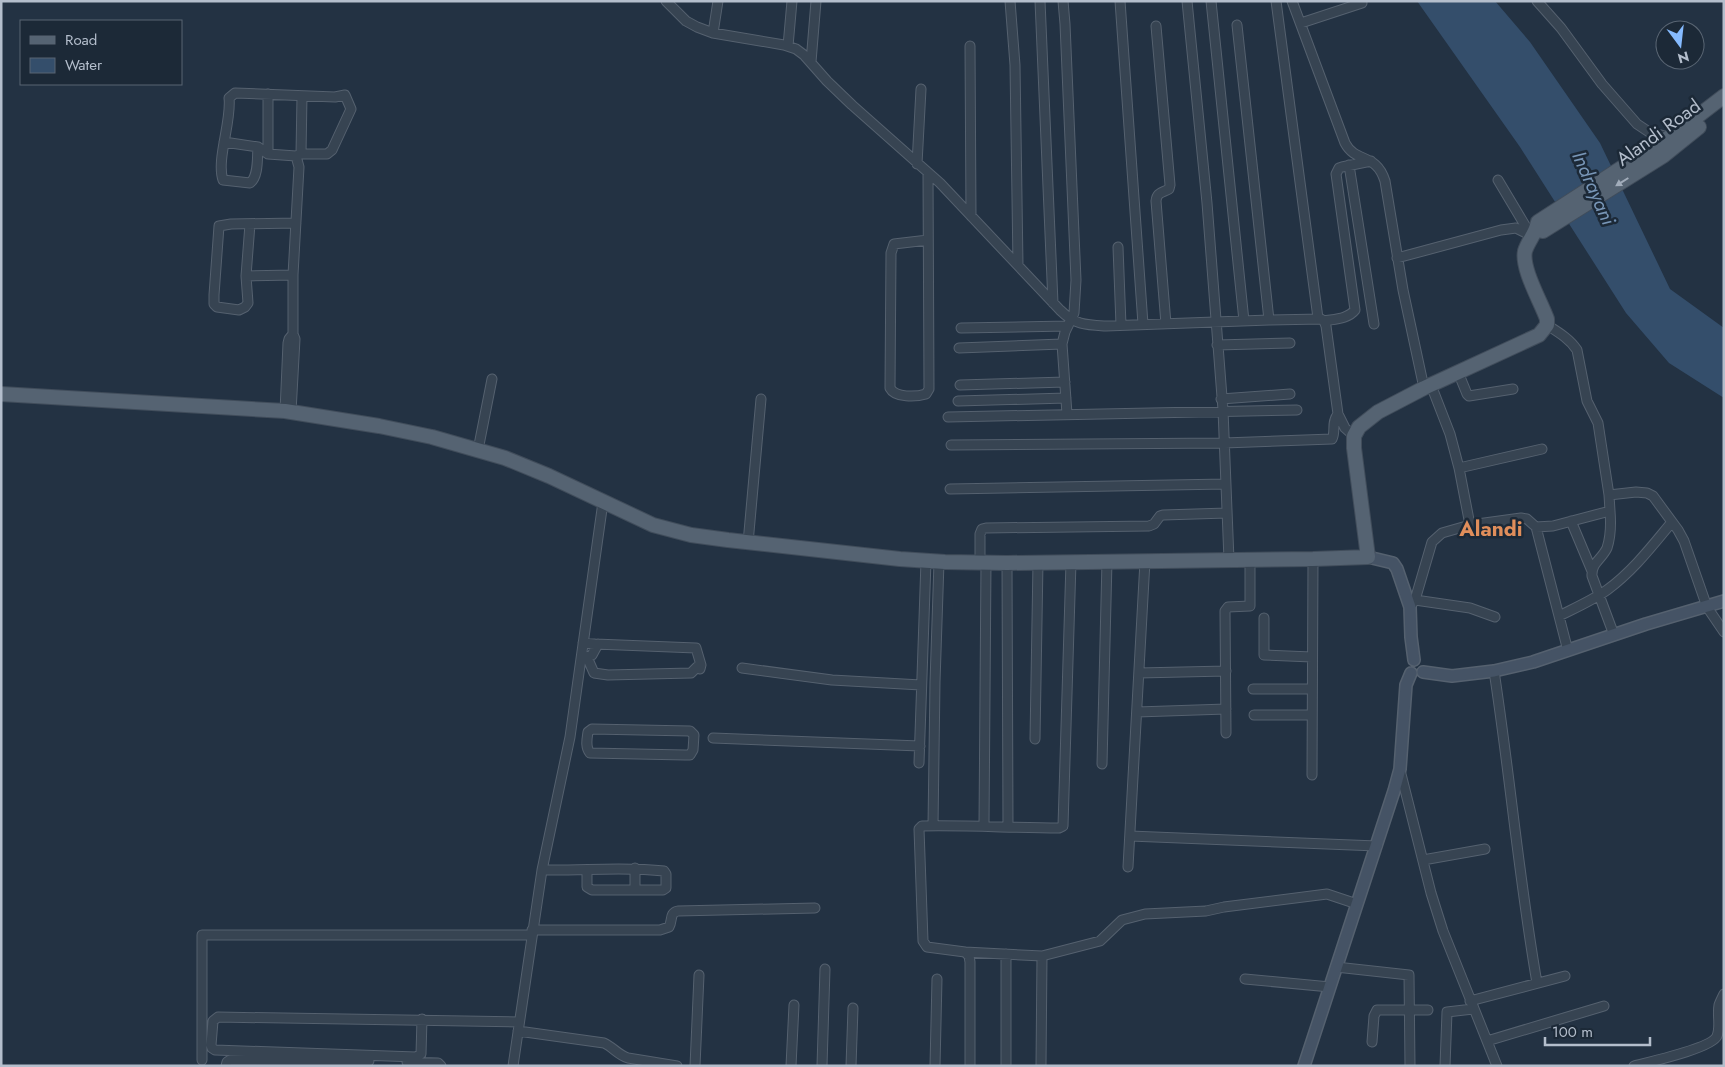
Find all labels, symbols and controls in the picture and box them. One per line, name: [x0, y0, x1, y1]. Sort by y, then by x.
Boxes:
legend: [20, 20, 182, 85]
north arrow: [1655, 20, 1705, 70]
text: Road: [65, 29, 97, 51]
text: N: [1675, 46, 1691, 69]
text: Water: [65, 54, 103, 76]
street label: Alandi Road: [1611, 93, 1706, 172]
water label: Indrayani: [1564, 146, 1623, 231]
one-way arrow: [1615, 177, 1628, 187]
district label: Alandi: [1458, 514, 1523, 544]
scale bar: [1545, 1014, 1650, 1046]
text: 100 m: [1552, 1021, 1593, 1043]

